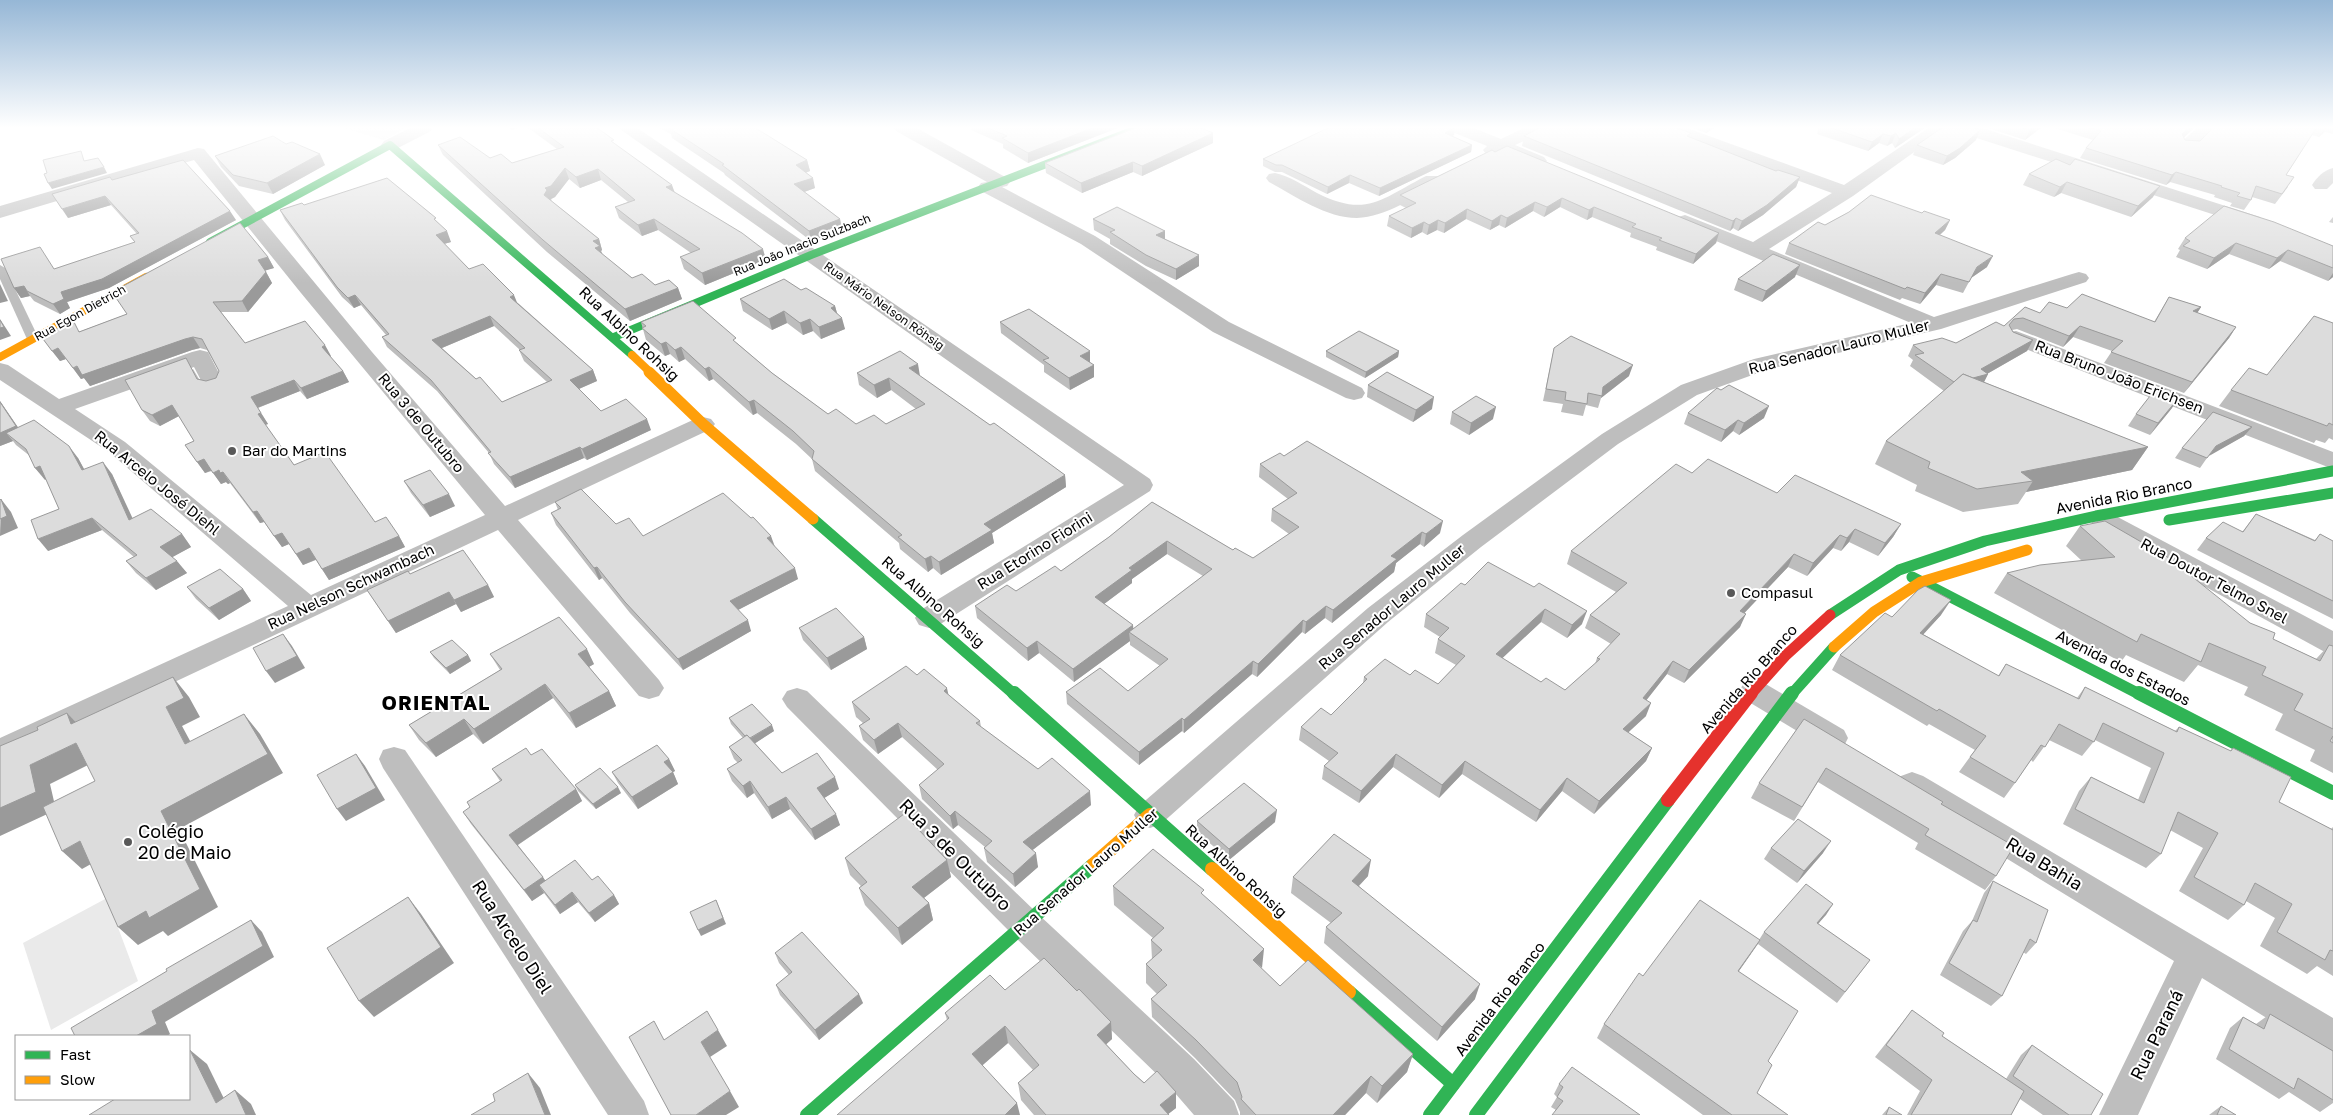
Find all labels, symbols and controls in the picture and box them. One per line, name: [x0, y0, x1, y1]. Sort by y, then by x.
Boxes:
street label: Rua João Inacio Sulzbach: [731, 210, 873, 279]
street label: Rua Mário Nelson Röhsig: [821, 258, 947, 353]
street label: Rua Egon Dietrich: [31, 281, 128, 344]
street label: Rua Albino Rohsig: [576, 282, 684, 384]
street label: Rua Senador Lauro Muller: [1746, 315, 1931, 377]
street label: Rua Bruno João Erichsen: [2033, 336, 2206, 417]
street label: Rua 3 de Outubro: [375, 369, 469, 476]
street label: Rua Arcelo José Diehl: [91, 426, 224, 538]
place label: Bar do Martins: [242, 441, 347, 459]
marker: Bar do Martins: [226, 445, 238, 457]
street label: Avenida Rio Branco: [2054, 473, 2193, 517]
street label: Rua Etorino Fiorini: [974, 507, 1095, 593]
street label: Rua Doutor Telmo Snel: [2138, 534, 2291, 627]
street label: Rua Nelson Schwambach: [264, 540, 437, 633]
street label: Rua Senador Lauro Muller: [1314, 540, 1468, 673]
street label: Rua Albino Rohsig: [879, 552, 989, 651]
place label: Compasul: [1741, 583, 1813, 601]
marker: Compasul: [1725, 587, 1737, 599]
street label: Avenida Rio Branco: [1696, 620, 1800, 736]
street label: Avenida dos Estados: [2053, 625, 2194, 709]
district label: ORIENTAL: [382, 690, 490, 714]
street label: Rua 3 de Outubro: [895, 794, 1016, 915]
street label: Rua Senador Lauro Muller: [1009, 803, 1161, 939]
place label: Colégio 20 de Maio: [138, 820, 231, 863]
street label: Rua Albino Rohsig: [1182, 820, 1291, 921]
street label: Rua Bahia: [2002, 832, 2087, 895]
marker: Colégio 20 de Maio: [122, 836, 134, 848]
street label: Rua Arcelo Diel: [468, 875, 558, 998]
street label: Avenida Rio Branco: [1450, 938, 1548, 1059]
street label: Rua Paraná: [2125, 986, 2187, 1083]
legend: [15, 1035, 190, 1100]
text: Fast: [60, 1045, 91, 1063]
text: Slow: [60, 1070, 95, 1088]

